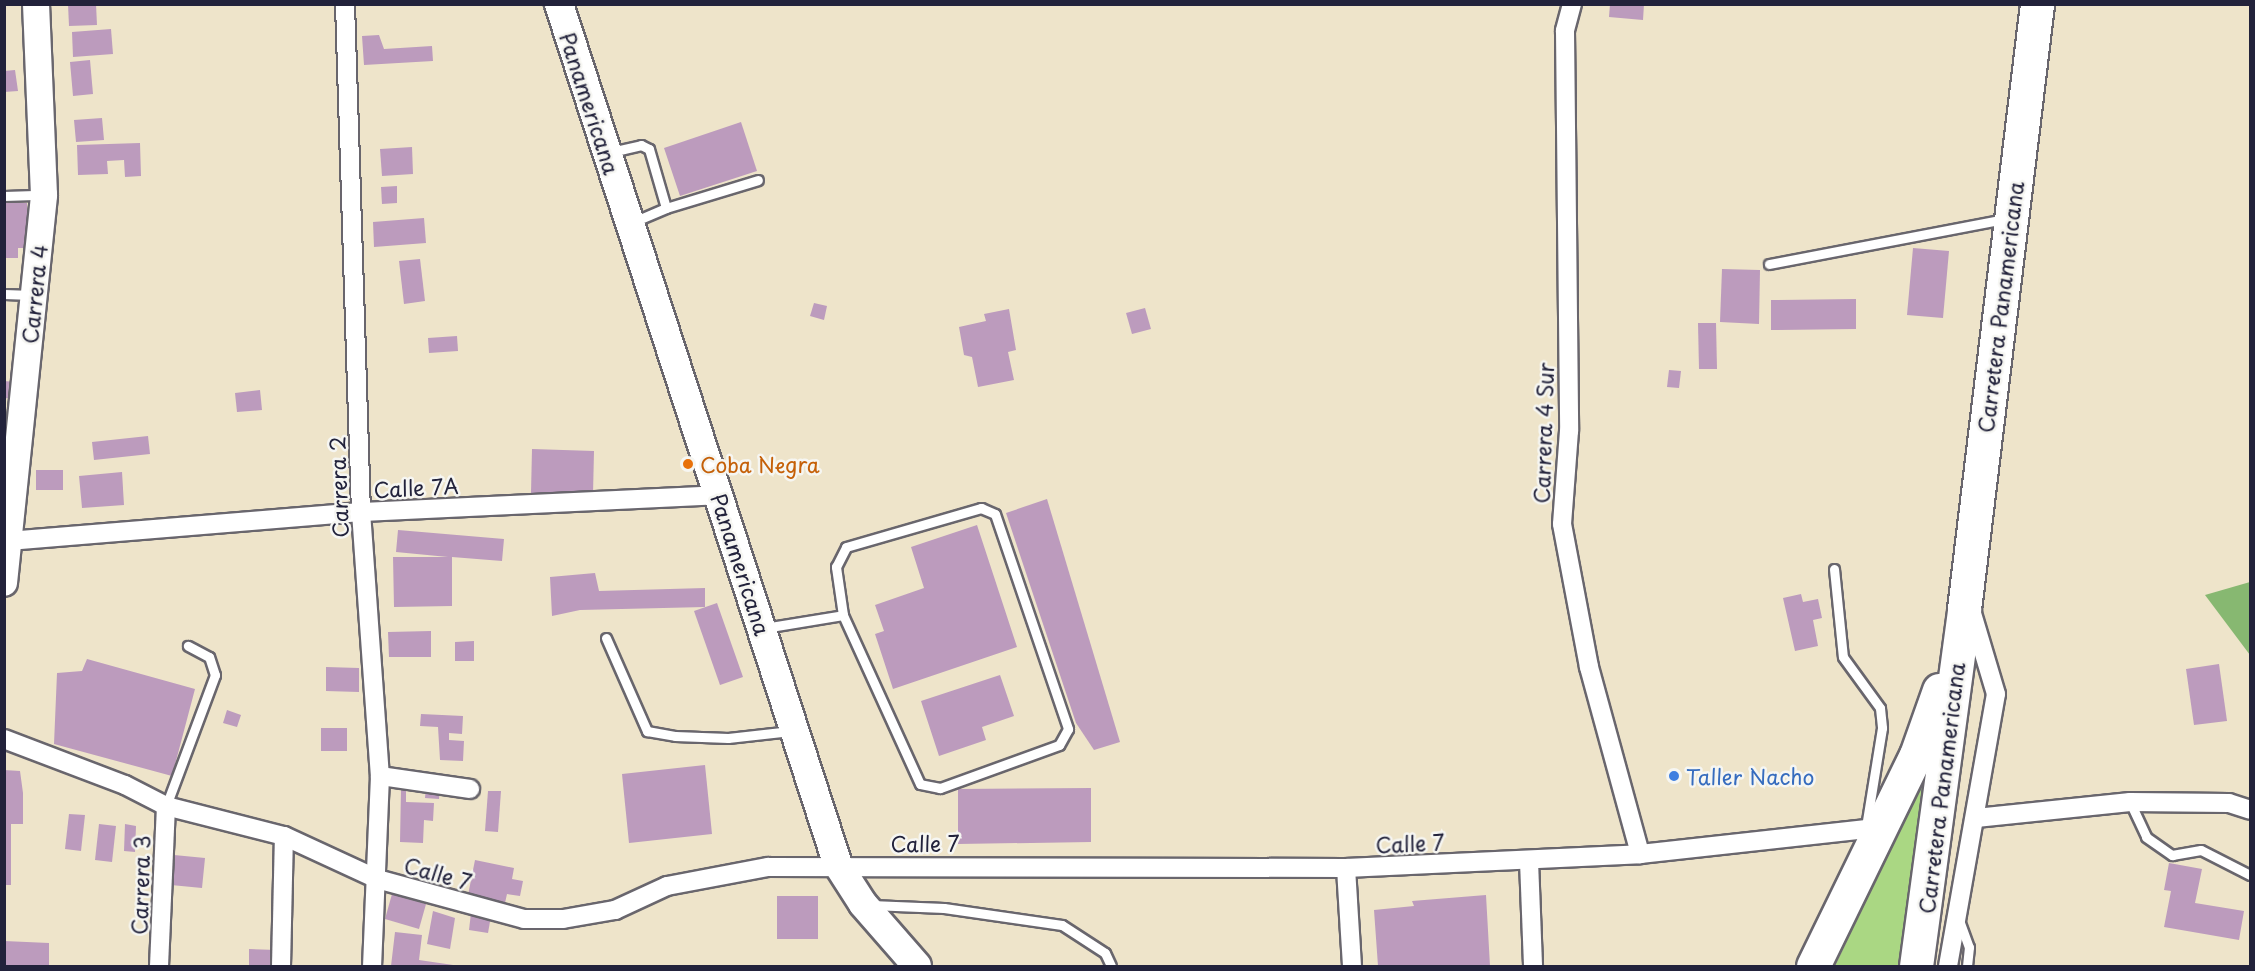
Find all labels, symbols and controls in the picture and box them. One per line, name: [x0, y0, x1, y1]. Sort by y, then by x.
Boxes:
street label: Panamericana: [555, 29, 625, 177]
street label: Carretera Panamericana: [1972, 180, 2028, 434]
street label: Carrera 4: [16, 242, 52, 346]
street label: Carrera 4 Sur: [1528, 361, 1558, 505]
street label: Carrera 2: [324, 436, 352, 538]
place label: Coba Negra: [700, 451, 821, 477]
marker: Coba Negra: [681, 457, 695, 471]
street label: Calle 7A: [373, 472, 459, 502]
street label: Panamericana: [706, 490, 776, 638]
street label: Carretera Panamericana: [1913, 661, 1969, 915]
place label: Taller Nacho: [1686, 763, 1816, 789]
marker: Taller Nacho: [1667, 769, 1681, 783]
street label: Calle 7: [1375, 829, 1445, 857]
street label: Calle 7: [890, 830, 960, 856]
street label: Carrera 3: [126, 834, 154, 936]
street label: Calle 7: [401, 851, 475, 895]

